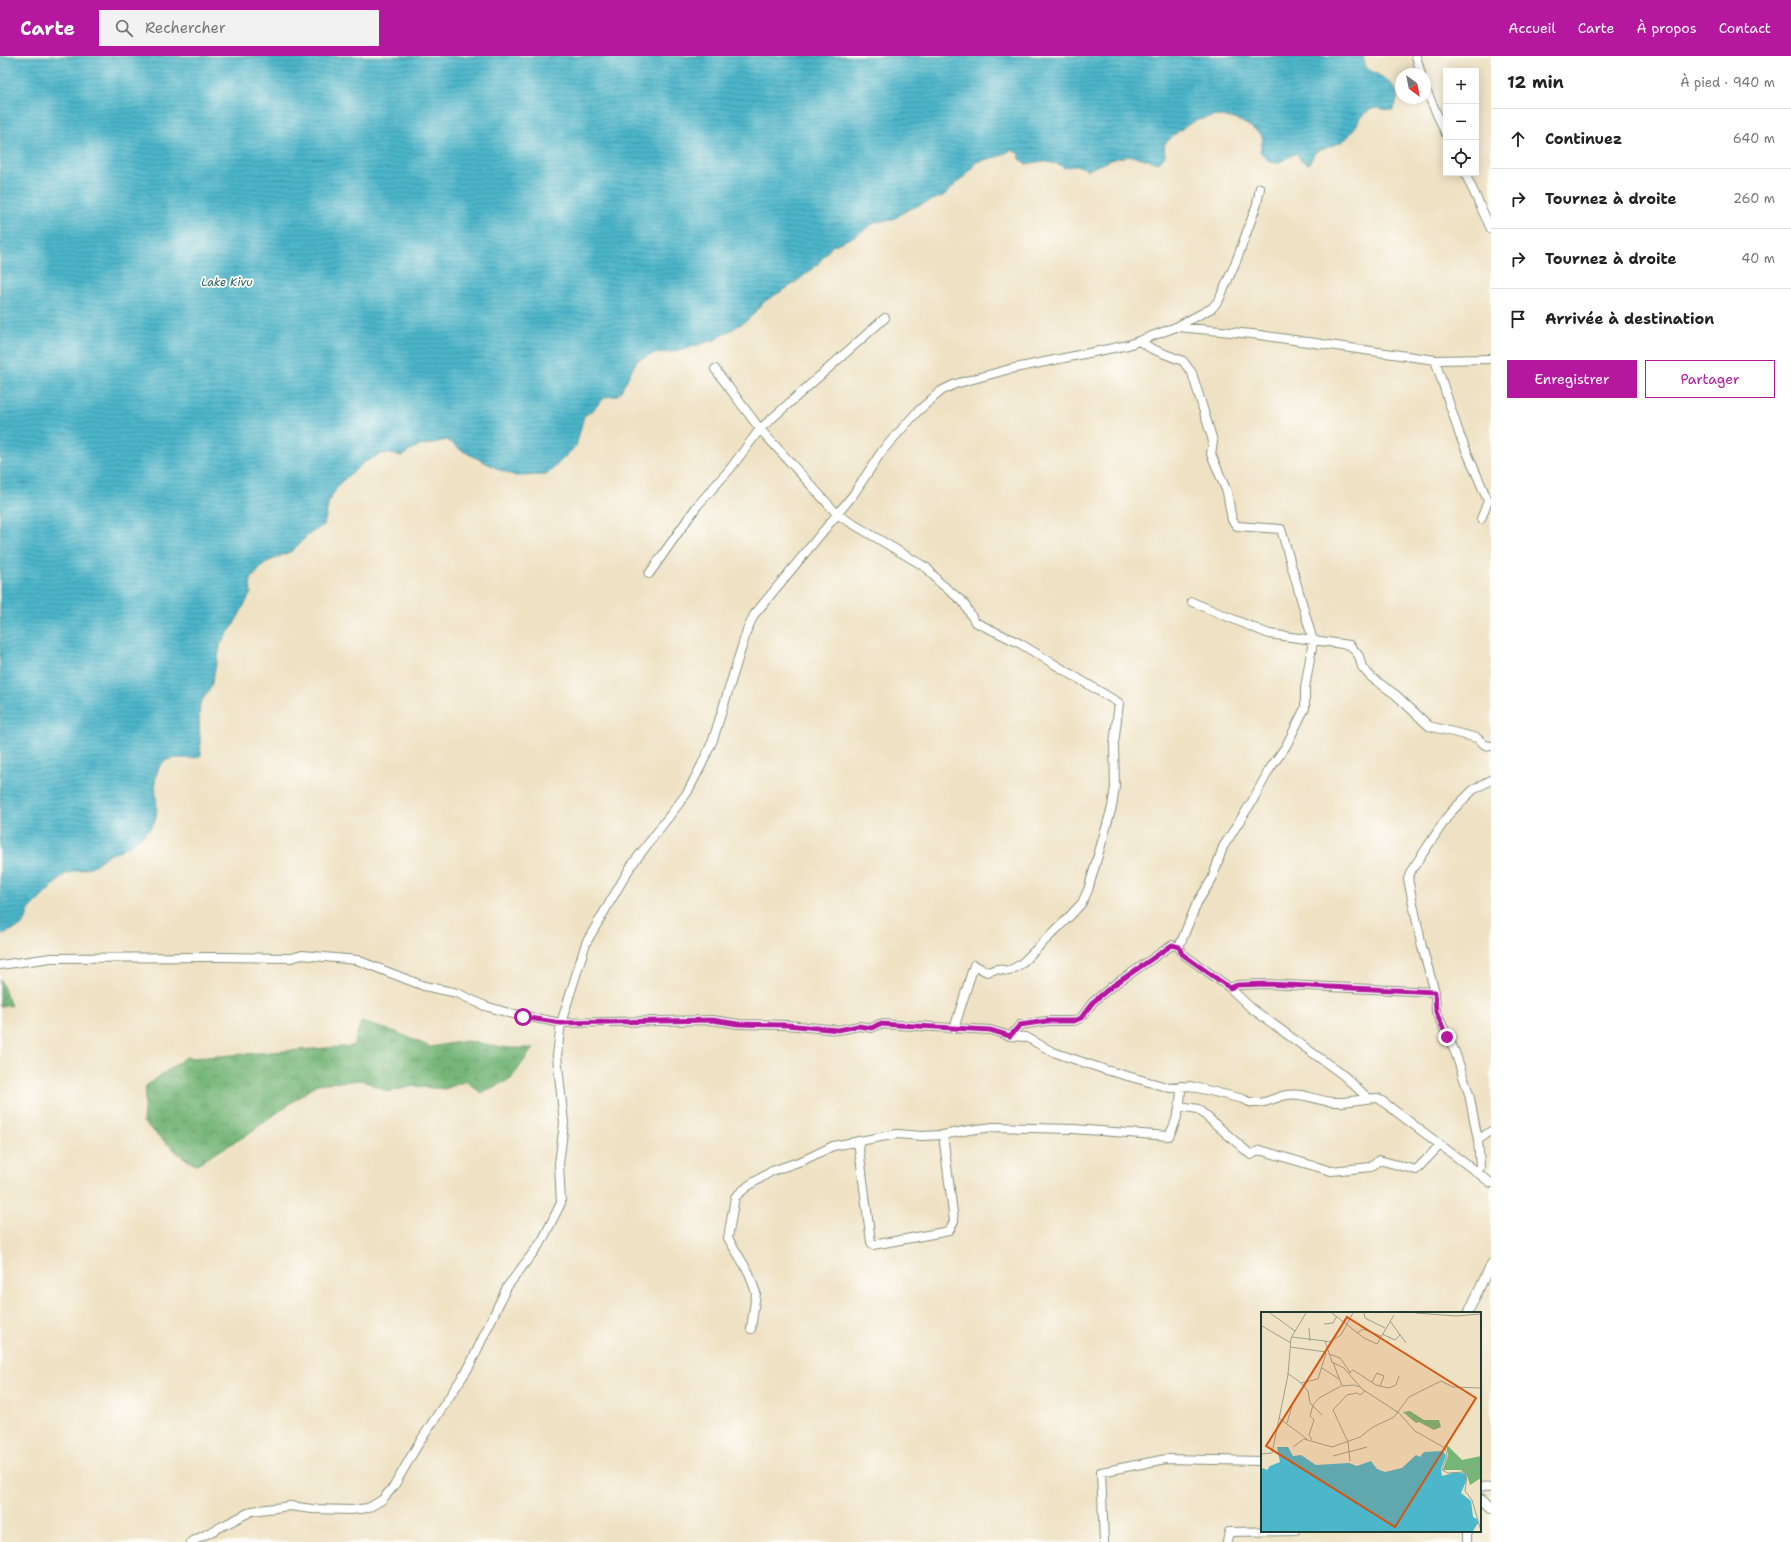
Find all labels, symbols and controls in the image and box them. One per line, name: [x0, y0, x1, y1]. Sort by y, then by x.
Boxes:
search box: [99, 10, 379, 46]
text: Carte: [20, 16, 75, 41]
icon: search: [113, 17, 135, 39]
text: Rechercher: [145, 18, 226, 38]
text: Accueil: [1508, 19, 1556, 37]
text: Carte: [1578, 19, 1614, 37]
text: À propos: [1636, 19, 1697, 37]
text: Contact: [1719, 19, 1771, 37]
north arrow: [1395, 68, 1431, 104]
map controls: [1443, 68, 1479, 176]
button: +: [1443, 68, 1479, 104]
text: 12 min: [1507, 71, 1564, 93]
text: À pied · 940 m: [1680, 74, 1775, 91]
button: −: [1443, 104, 1479, 140]
icon: ahead: [1507, 128, 1529, 150]
text: Continuez: [1545, 129, 1622, 149]
text: 640 m: [1733, 130, 1775, 147]
button: locate: [1443, 140, 1479, 176]
icon: right: [1507, 188, 1529, 210]
text: Tournez à droite: [1545, 189, 1677, 209]
text: 260 m: [1733, 190, 1775, 207]
icon: right: [1507, 248, 1529, 270]
text: Tournez à droite: [1545, 249, 1677, 269]
text: 40 m: [1741, 250, 1775, 267]
water label: Lake Kivu: [201, 275, 253, 290]
icon: arrive: [1507, 308, 1529, 330]
text: Arrivée à destination: [1545, 309, 1714, 329]
button: Enregistrer: [1507, 360, 1637, 398]
button: Partager: [1645, 360, 1775, 398]
route start: [514, 1008, 532, 1026]
route end: [1438, 1028, 1456, 1046]
inset map: [1261, 1312, 1481, 1532]

